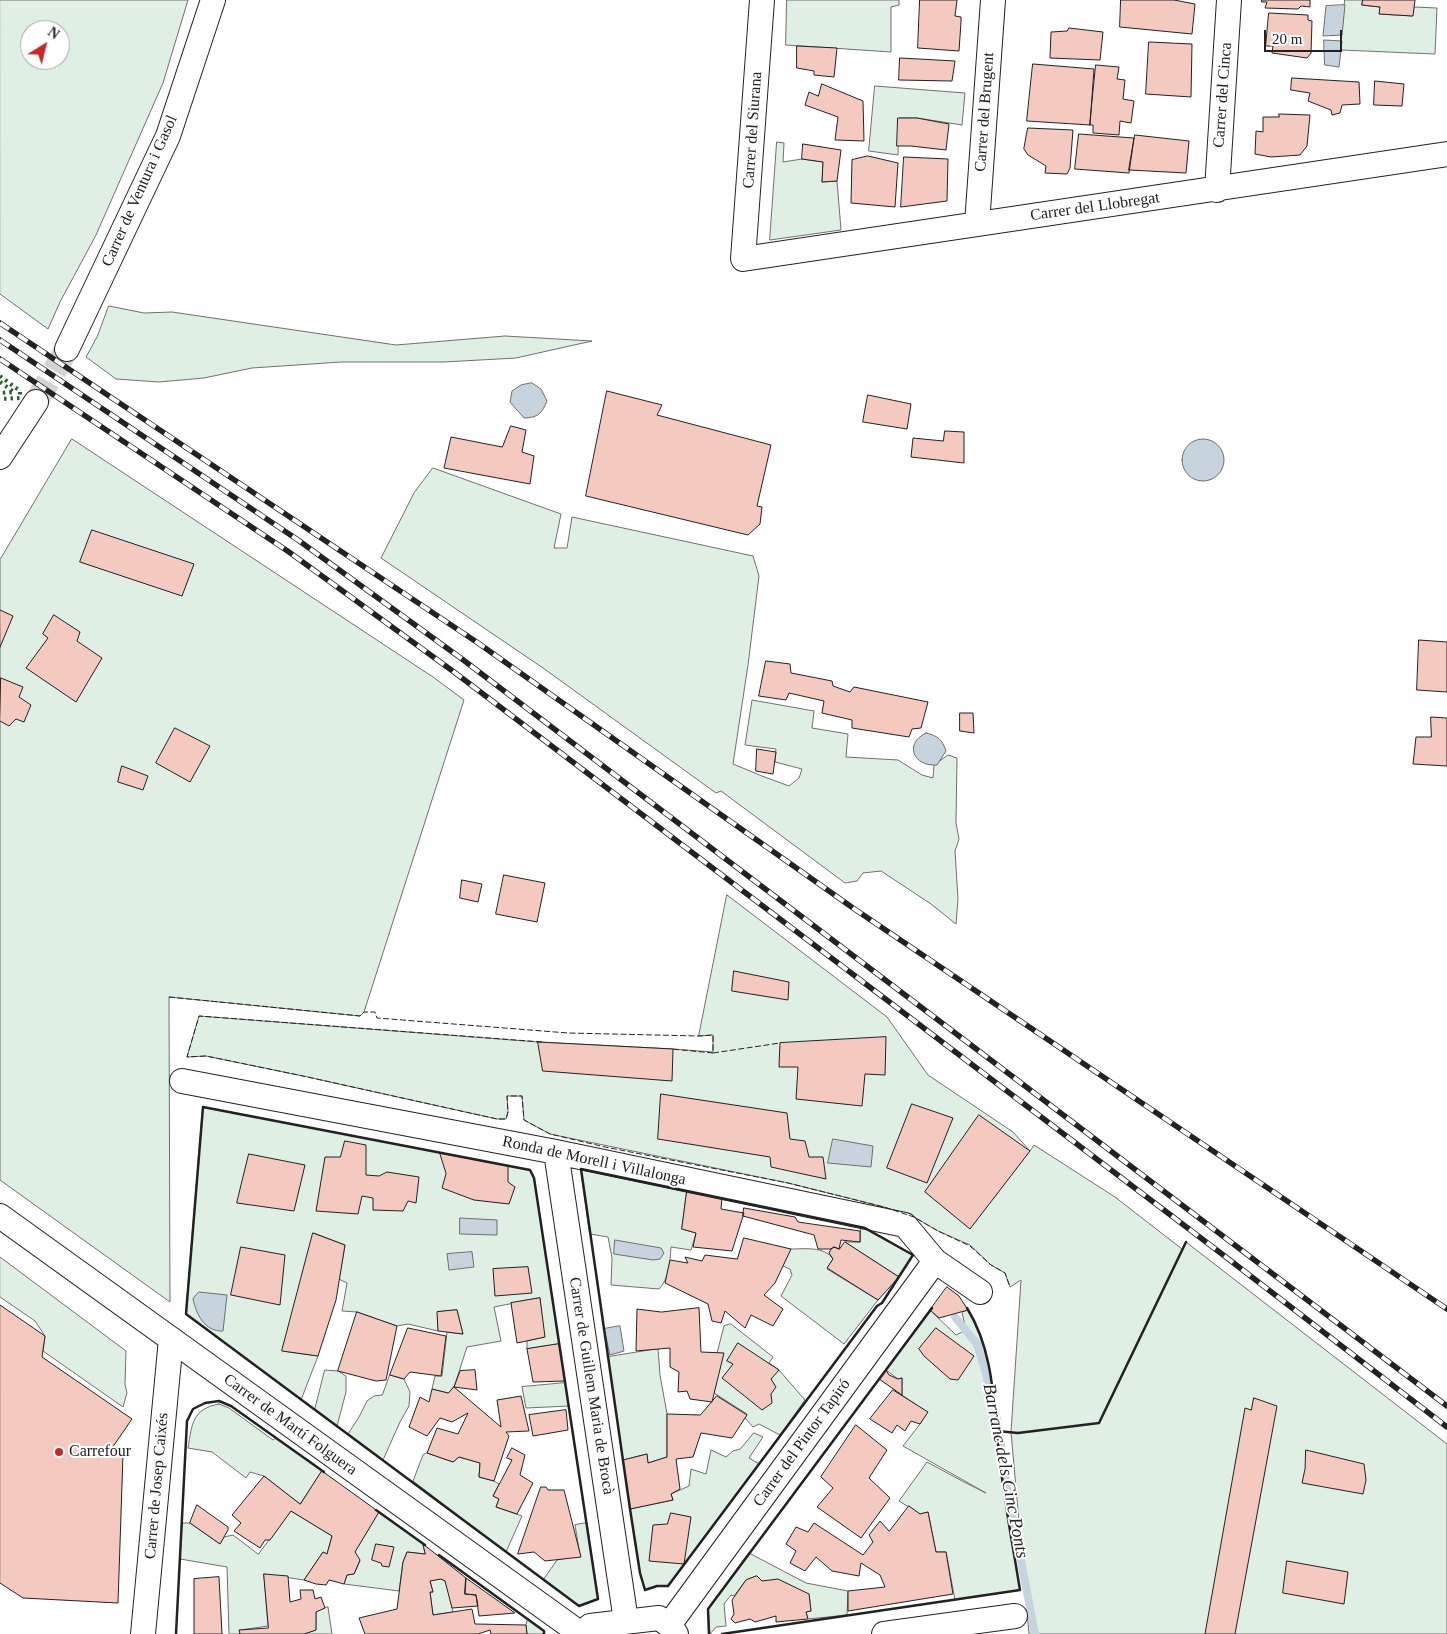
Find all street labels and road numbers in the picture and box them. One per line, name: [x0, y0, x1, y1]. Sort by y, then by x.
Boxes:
street label: Carrer del Cinca: [1210, 42, 1236, 148]
street label: Carrer del Brugent: [971, 51, 999, 173]
street label: Carrer del Siurana: [739, 71, 767, 189]
street label: Carrer de Ventura i Gasol: [98, 112, 182, 270]
street label: Carrer del Llobregat: [1029, 188, 1161, 226]
street label: Ronda de Morell i Villalonga: [500, 1132, 688, 1190]
street label: Carrer de Guillem Maria de Brocà: [564, 1276, 618, 1496]
street label: Carrer de Martí Folguera: [219, 1370, 361, 1480]
street label: Carrer del Pintor Tapiró: [749, 1375, 855, 1511]
street label: Carrer de Josep Caixés: [141, 1412, 173, 1560]

